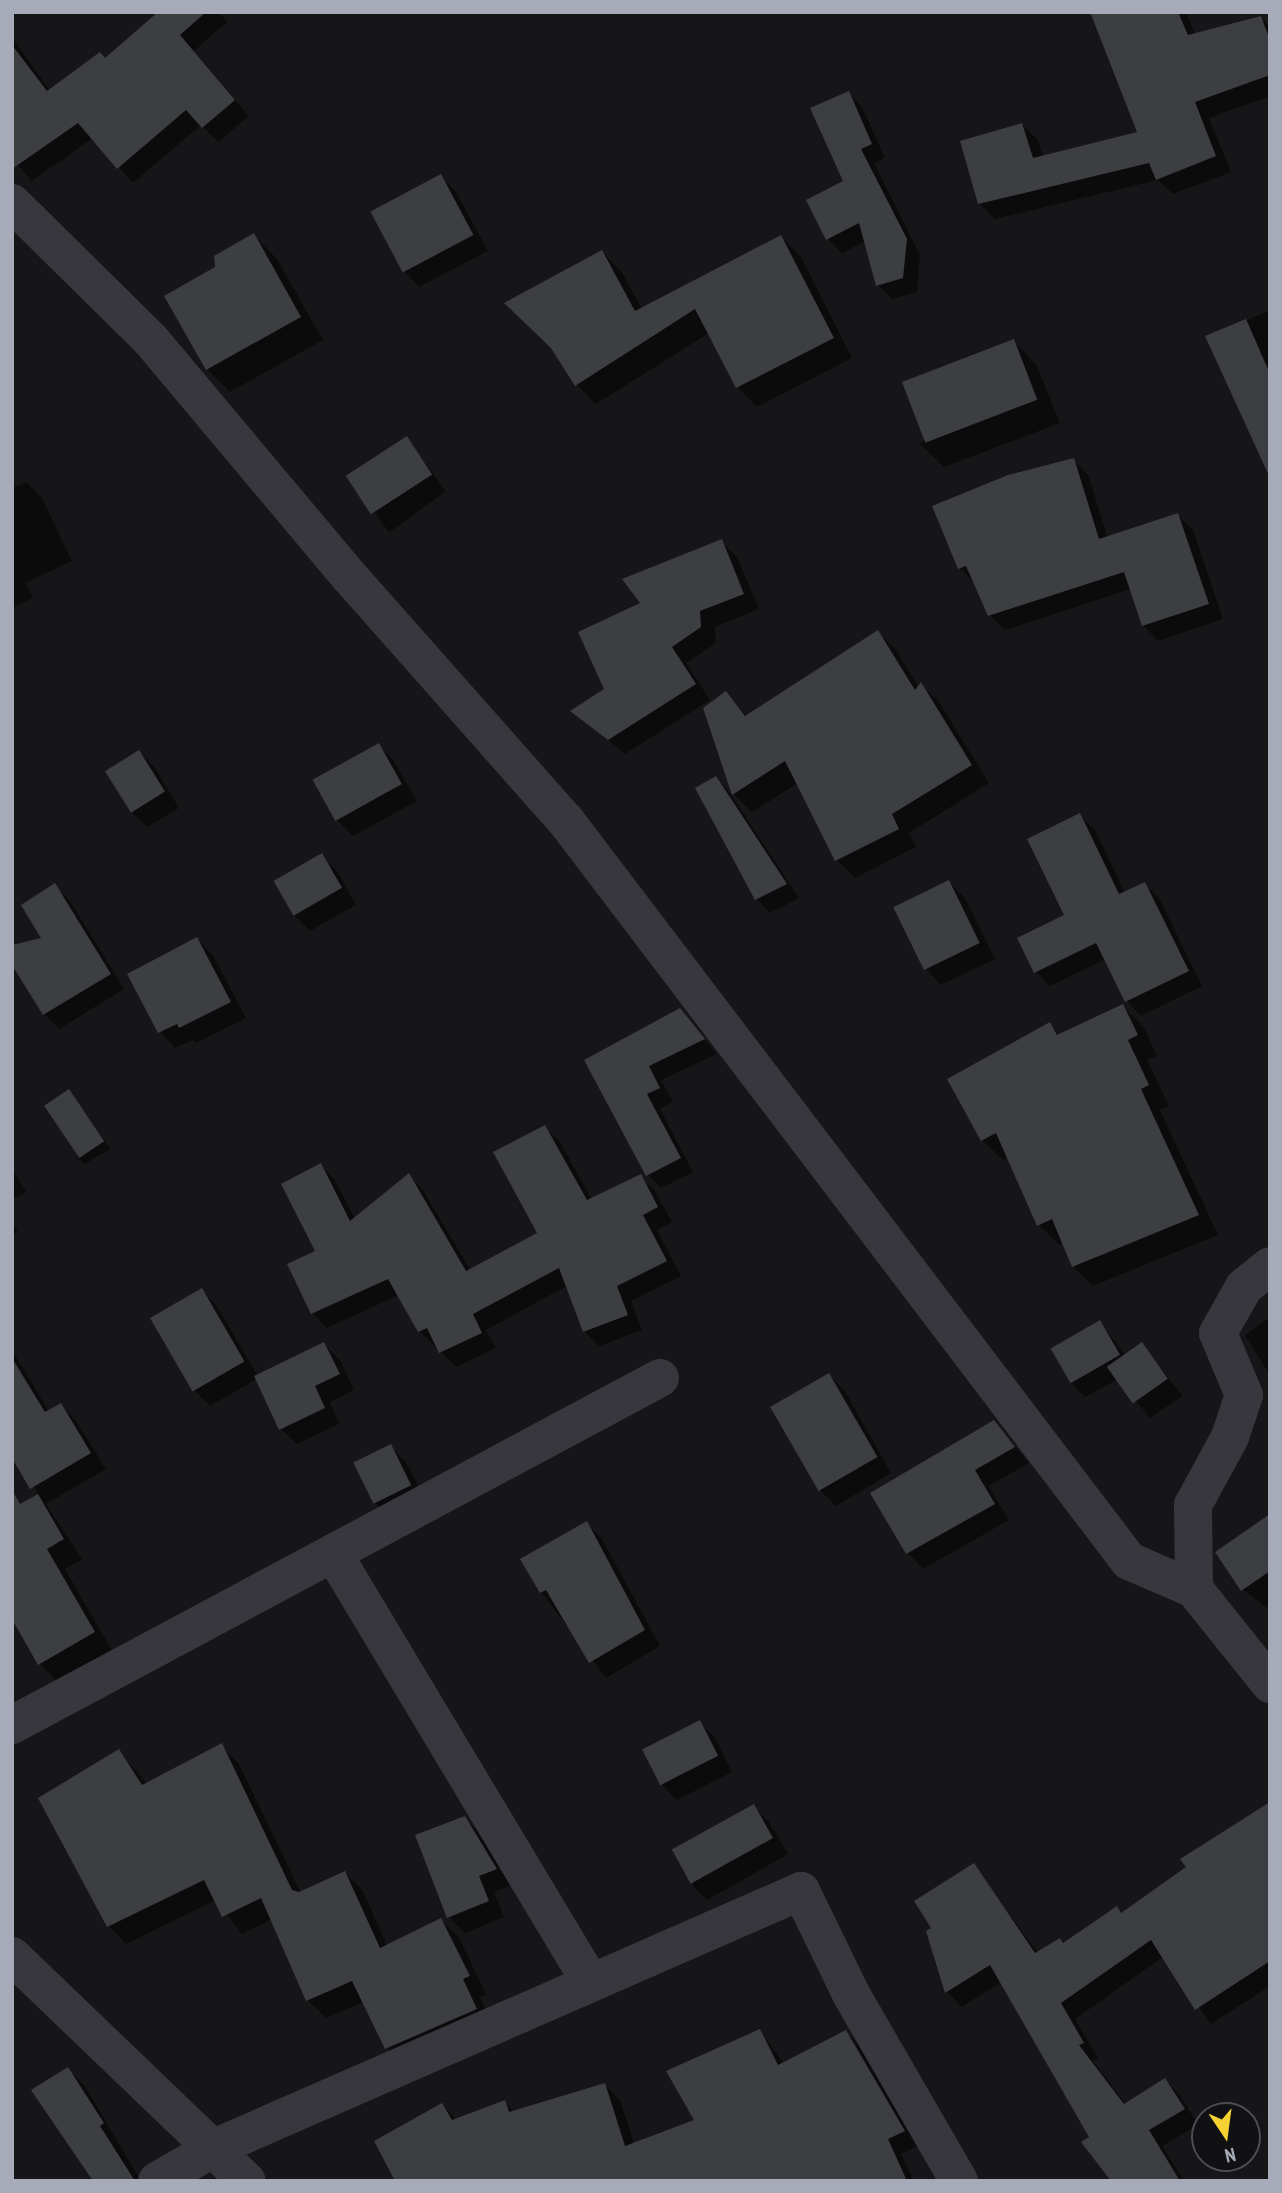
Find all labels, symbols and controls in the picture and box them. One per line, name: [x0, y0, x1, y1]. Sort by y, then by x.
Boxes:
north arrow: [1191, 2102, 1261, 2172]
text: N: [1223, 2143, 1238, 2168]

